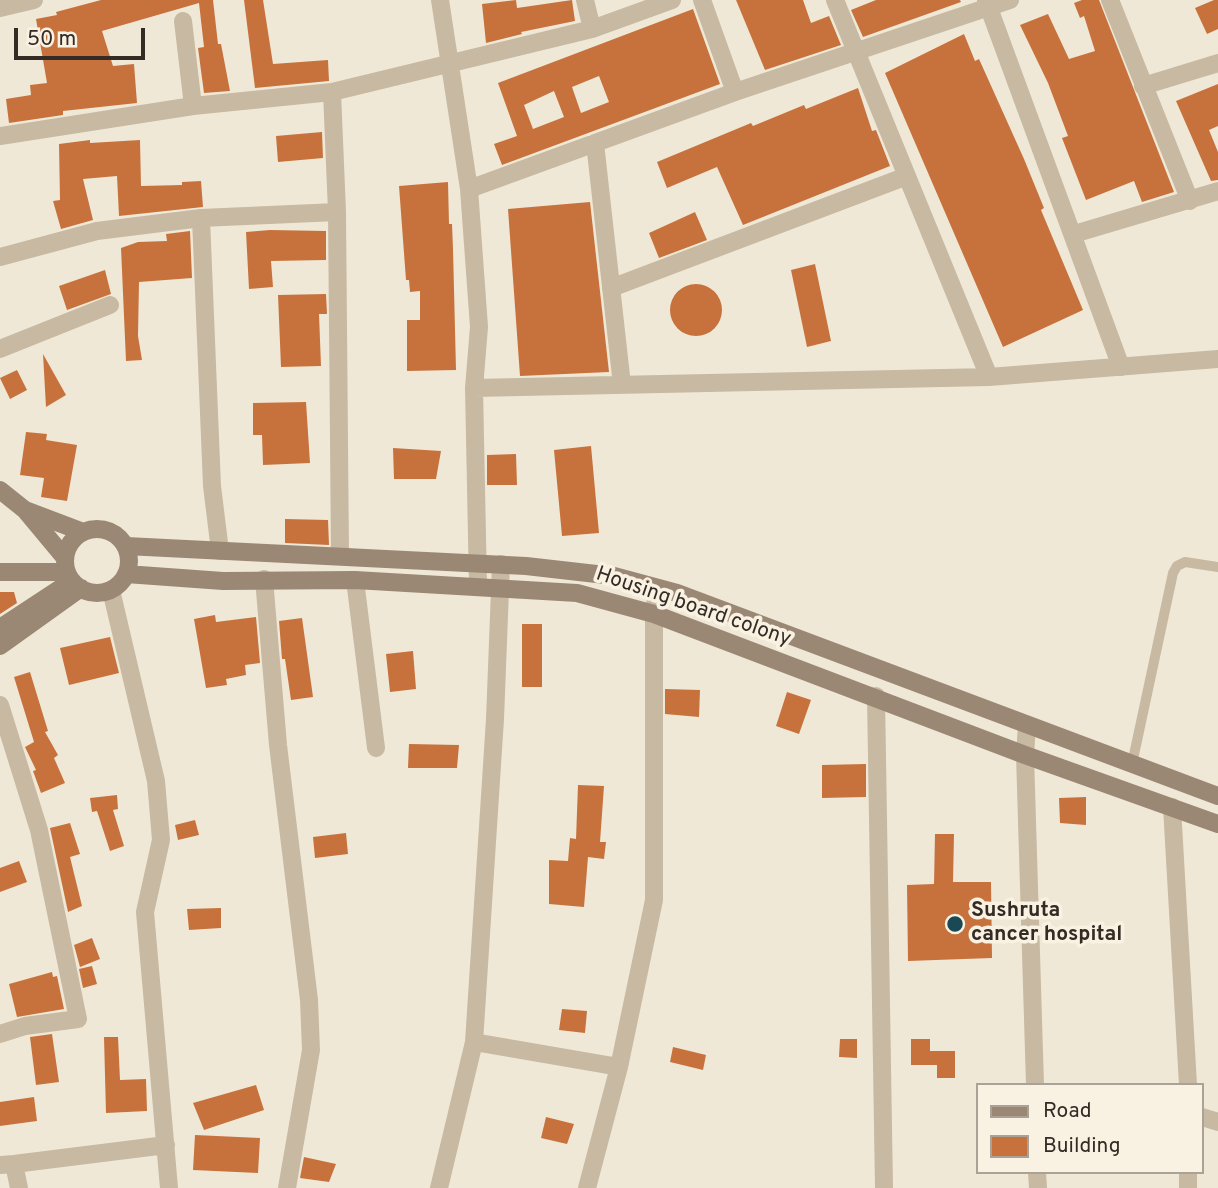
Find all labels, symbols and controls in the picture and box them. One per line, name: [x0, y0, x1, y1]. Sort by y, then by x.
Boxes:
scale bar: [18, 14, 149, 58]
text: 50 m: [27, 26, 76, 53]
street label: Housing board colony: [592, 563, 794, 653]
place label: Sushruta cancer hospital: [971, 899, 1122, 949]
marker: Sushruta cancer hospital: [945, 914, 965, 934]
legend: [976, 1083, 1204, 1174]
text: Road: [1043, 1098, 1092, 1125]
text: Building: [1043, 1133, 1121, 1160]

